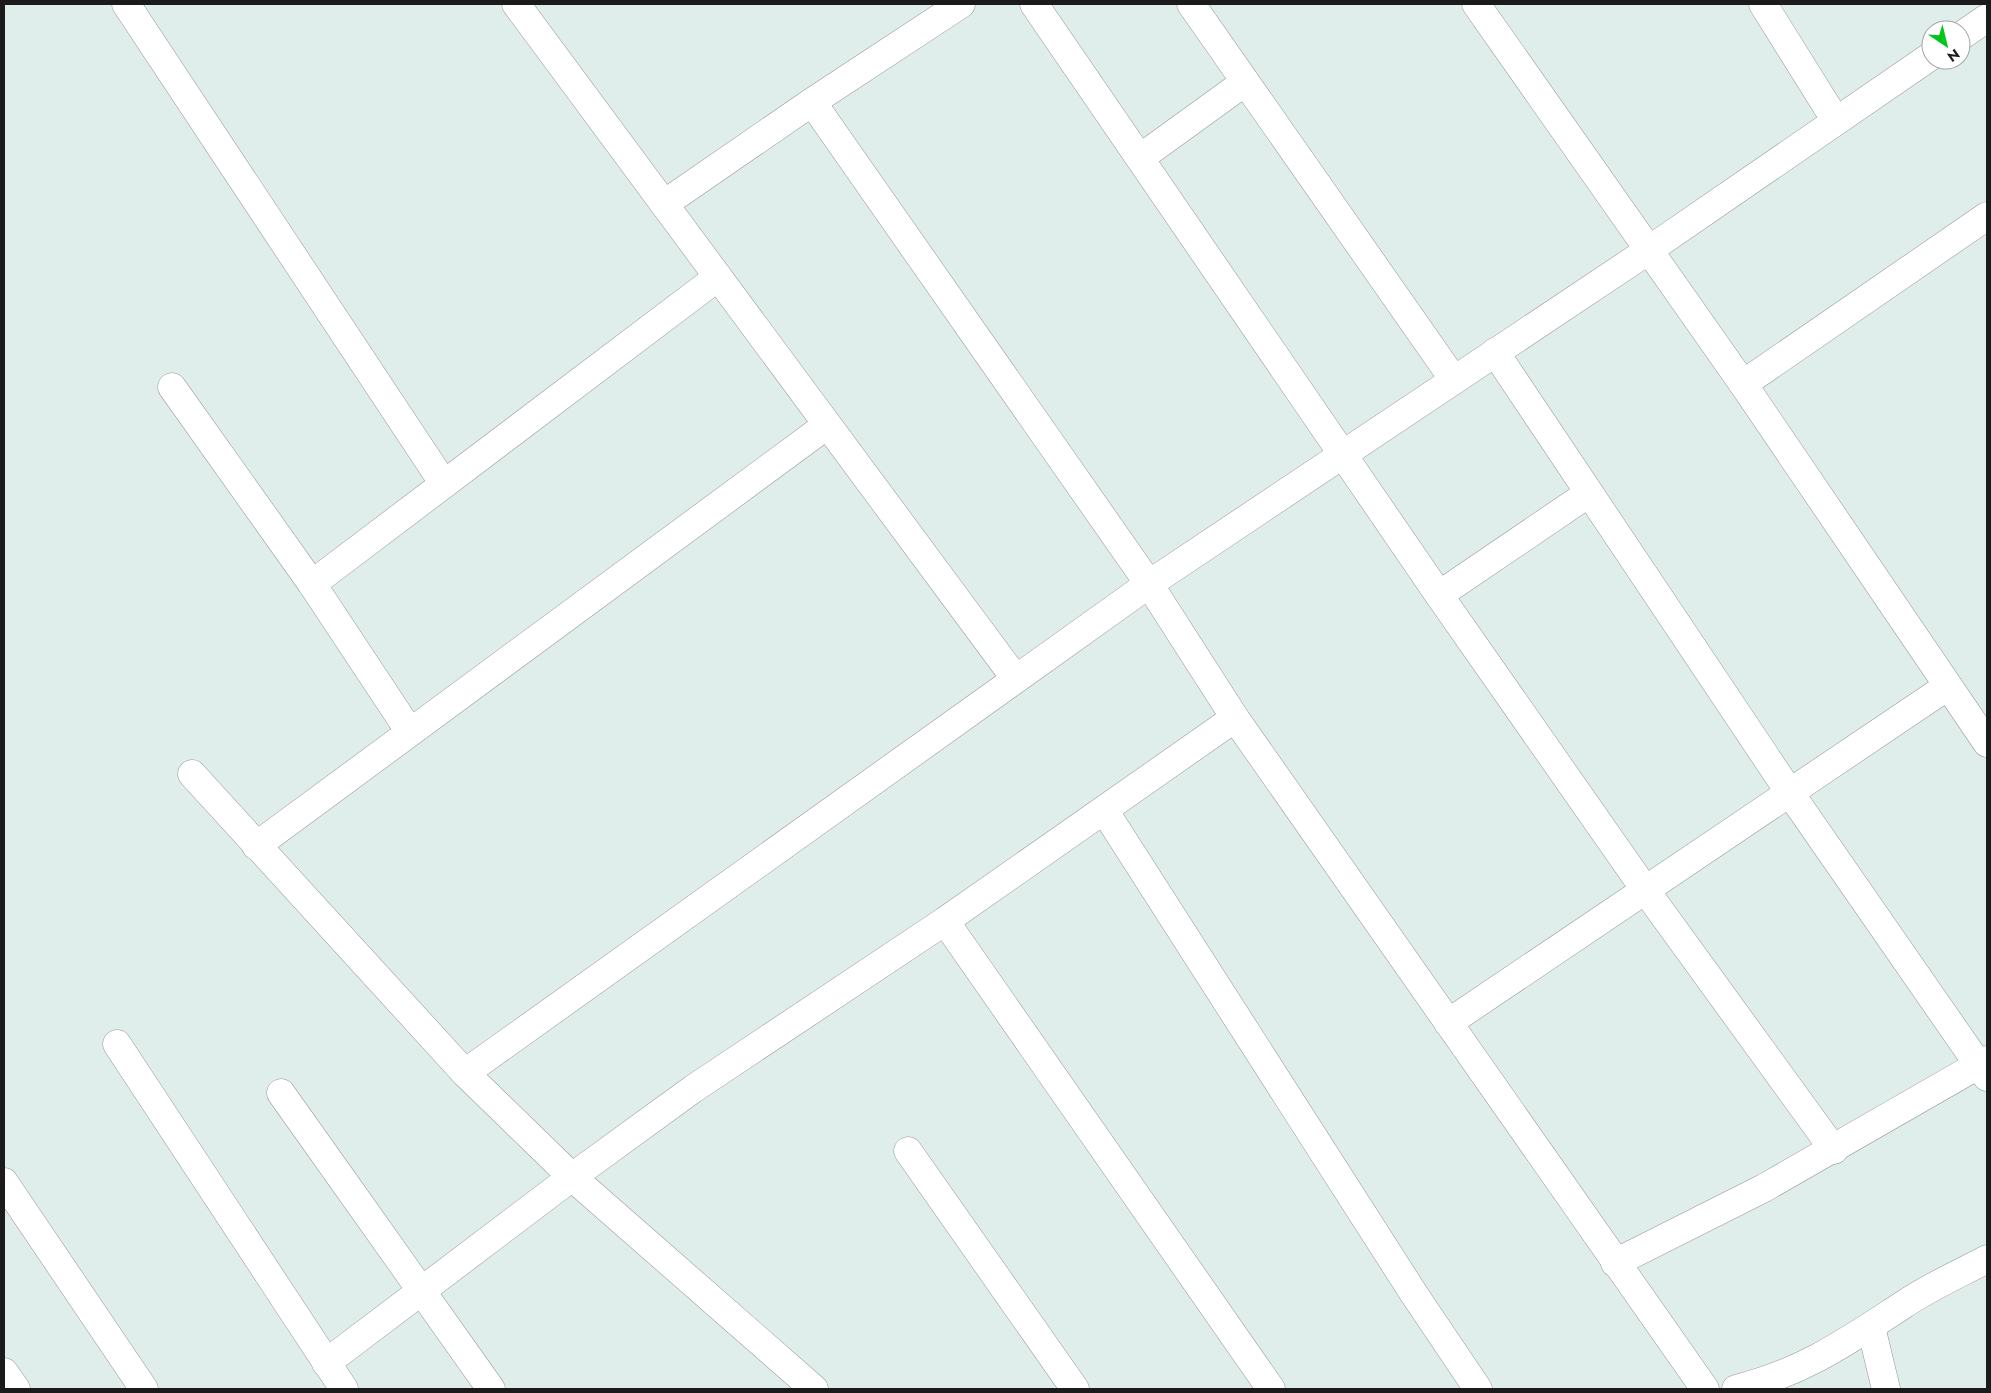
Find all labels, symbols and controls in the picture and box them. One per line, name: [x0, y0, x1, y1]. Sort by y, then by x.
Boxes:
north arrow: [1921, 20, 1971, 70]
text: N: [1943, 44, 1964, 67]

